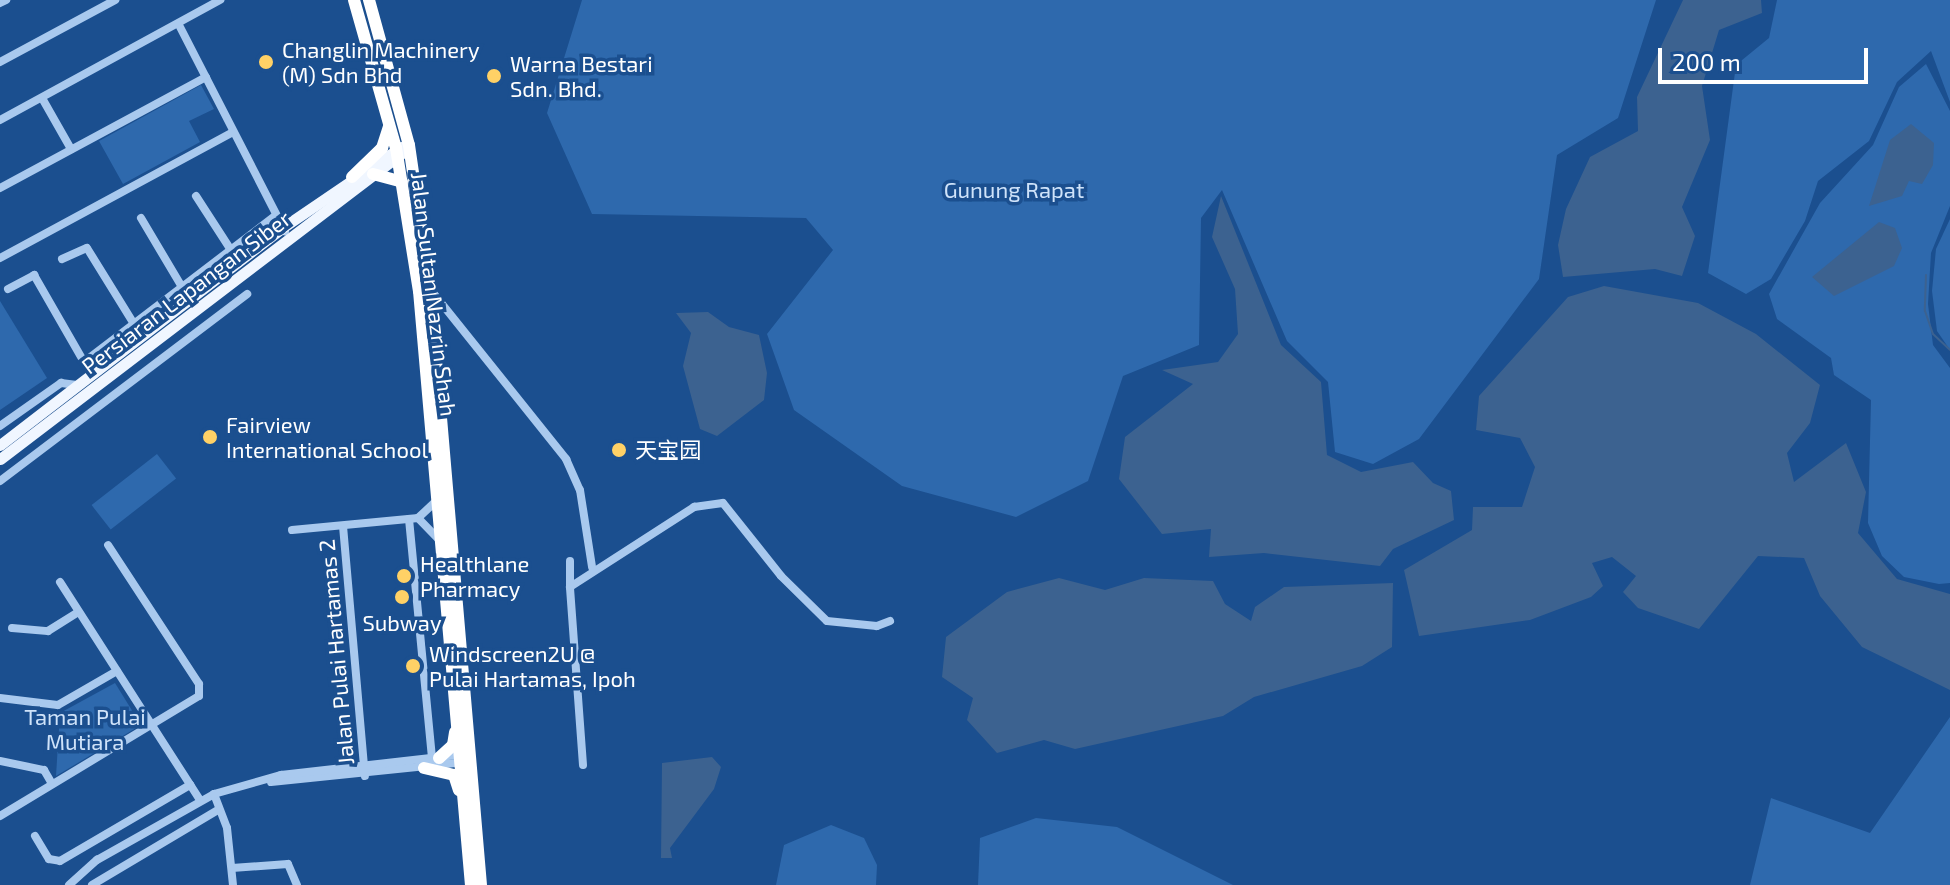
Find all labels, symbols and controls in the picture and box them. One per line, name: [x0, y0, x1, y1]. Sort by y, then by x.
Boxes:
scale bar: [1662, 32, 1872, 82]
place label: Changlin Machinery (M) Sdn Bhd: [282, 36, 480, 88]
text: 200 m: [1672, 47, 1741, 76]
place label: Warna Bestari Sdn. Bhd.: [510, 50, 653, 102]
marker: Changlin Machinery (M) Sdn Bhd: [257, 53, 275, 71]
marker: Warna Bestari Sdn. Bhd.: [485, 67, 503, 85]
street label: Jalan Sultan Nazrin Shah: [406, 170, 462, 418]
park label: Gunung Rapat: [944, 177, 1084, 203]
street label: Persiaran Lapangan Siber: [76, 205, 296, 379]
place label: Fairview International School: [226, 411, 428, 462]
marker: Fairview International School: [201, 428, 219, 446]
place label: 天宝园: [635, 437, 701, 463]
marker: 天宝园: [610, 441, 628, 459]
street label: Jalan Pulai Hartamas 2: [313, 538, 359, 766]
place label: Healthlane Pharmacy: [420, 550, 529, 602]
marker: Healthlane Pharmacy: [395, 567, 413, 585]
marker: Subway: [393, 588, 411, 606]
place label: Subway: [362, 610, 442, 636]
place label: Windscreen2U @ Pulai Hartamas, Ipoh: [429, 640, 636, 692]
marker: Windscreen2U @ Pulai Hartamas, Ipoh: [404, 657, 422, 675]
park label: Taman Pulai Mutiara: [24, 703, 146, 754]

